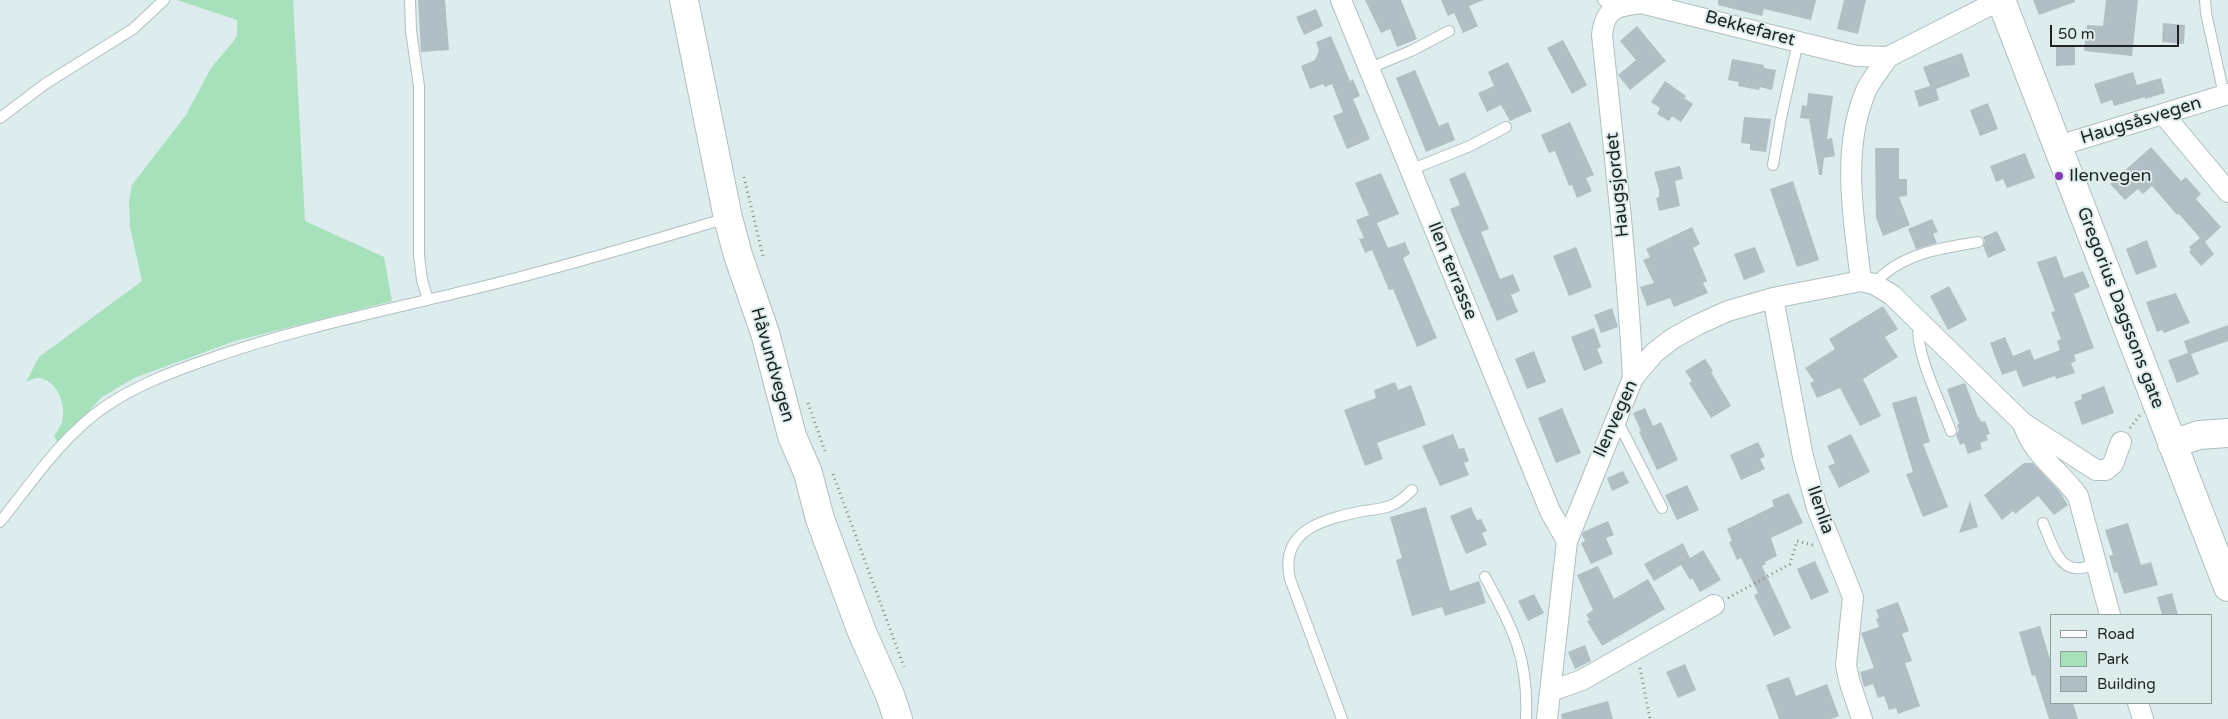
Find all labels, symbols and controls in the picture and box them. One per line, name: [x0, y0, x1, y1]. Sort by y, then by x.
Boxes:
street label: Bekkefaret: [1702, 7, 1798, 51]
scale bar: [2053, 15, 2182, 47]
text: 50 m: [2058, 25, 2095, 43]
street label: Haugsåsvegen: [2078, 92, 2204, 150]
street label: Haugsjordet: [1602, 132, 1634, 238]
place label: Ilenvegen: [2069, 165, 2152, 187]
marker: Ilenvegen: [2053, 170, 2065, 182]
street label: Gregorius Dagssons gate: [2072, 204, 2168, 412]
street label: Ilen terrasse: [1423, 219, 1481, 323]
street label: Håvundvegen: [745, 305, 799, 425]
street label: Ilenvegen: [1589, 377, 1643, 461]
street label: Ilenlia: [1802, 483, 1838, 537]
legend: [2050, 614, 2213, 704]
text: Road: [2097, 625, 2135, 643]
text: Park: [2097, 650, 2129, 668]
text: Building: [2097, 675, 2156, 693]

